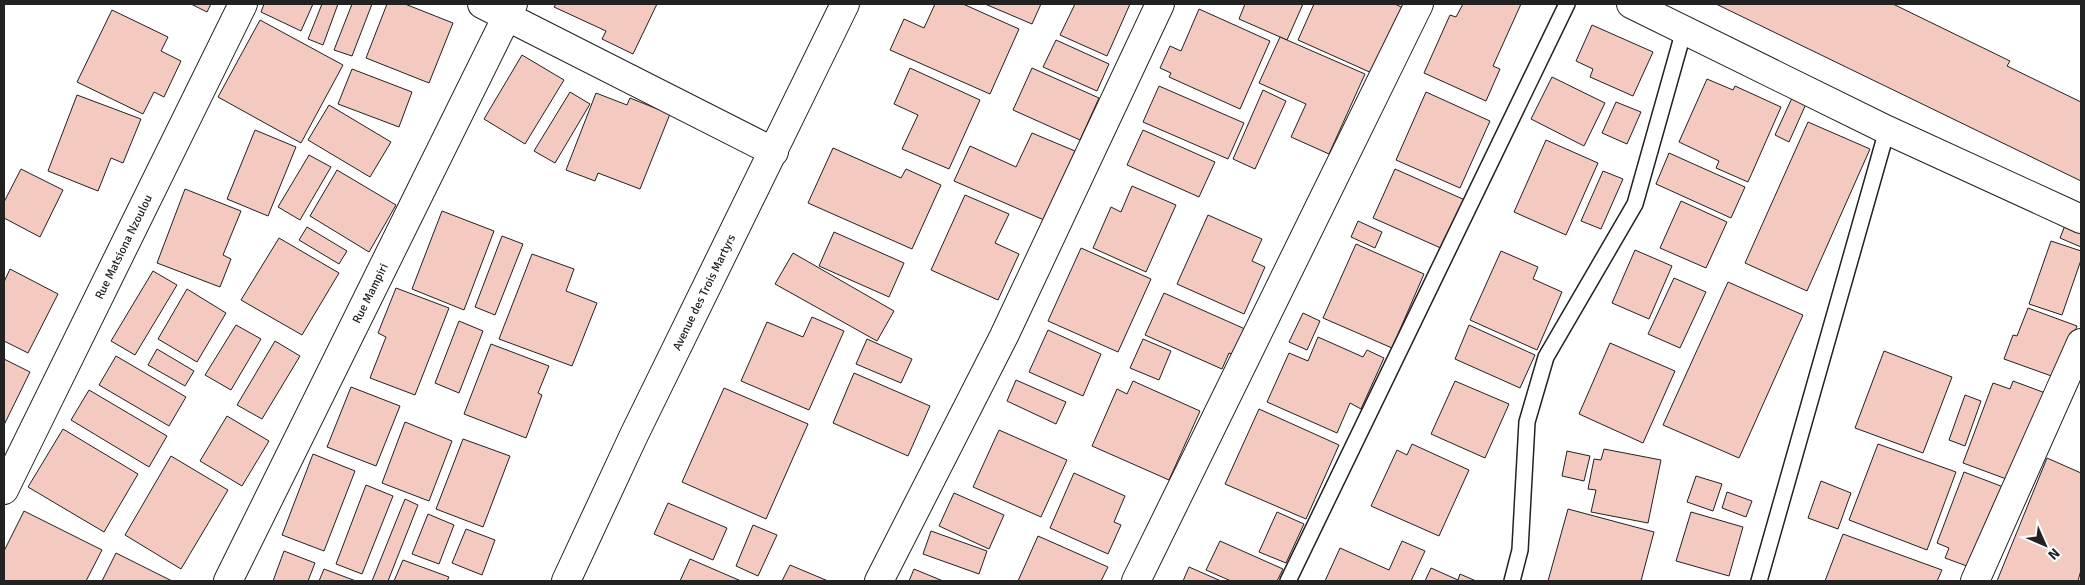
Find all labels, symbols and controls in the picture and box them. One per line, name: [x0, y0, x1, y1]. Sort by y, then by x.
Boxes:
street label: Rue Matsiona Nzoulou: [92, 192, 156, 302]
street label: Avenue des Trois Martyrs: [670, 232, 739, 353]
street label: Rue Mampiri: [349, 261, 392, 326]
north arrow: [2020, 520, 2070, 570]
text: N: [2044, 544, 2063, 563]

